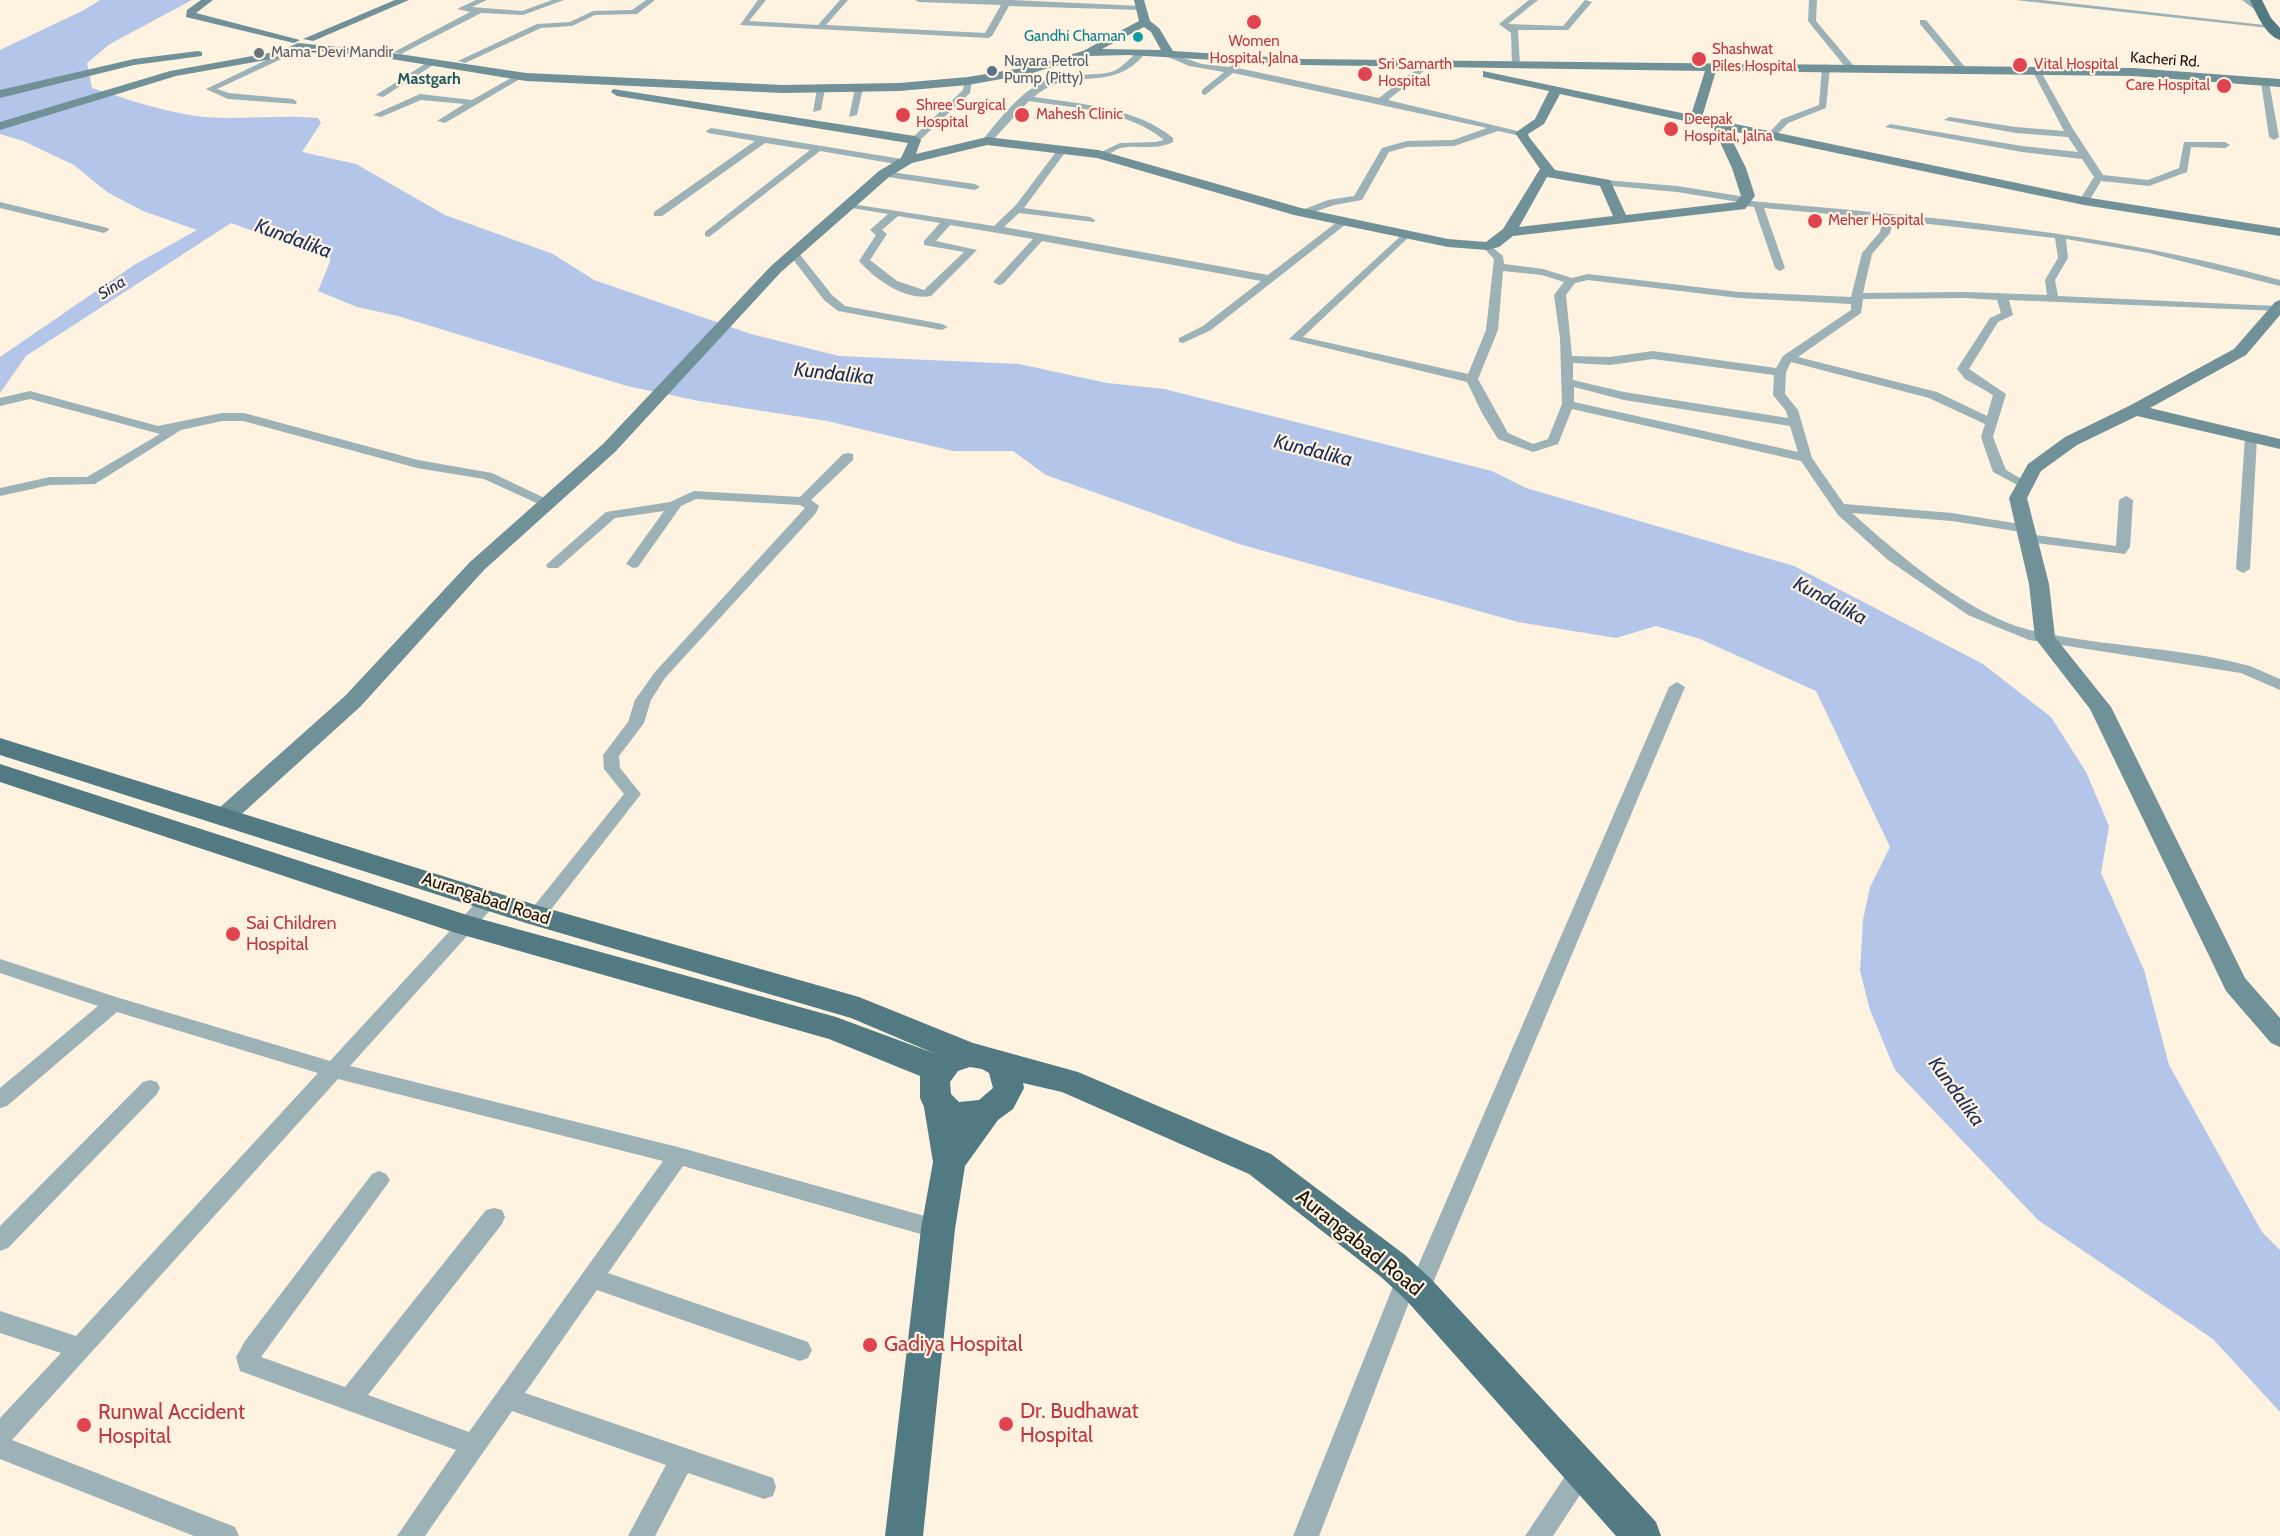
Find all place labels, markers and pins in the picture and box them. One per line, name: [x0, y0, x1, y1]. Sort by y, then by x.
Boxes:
marker: Women Hospital, Jalna: [1245, 13, 1263, 31]
place label: Gandhi Chaman: [1024, 28, 1126, 46]
marker: Gandhi Chaman: [1131, 30, 1145, 44]
place label: Women Hospital, Jalna: [1210, 33, 1298, 68]
place label: Shashwat Piles Hospital: [1712, 41, 1797, 76]
place label: Mama-Devi Mandir: [271, 44, 393, 62]
marker: Mama-Devi Mandir: [252, 46, 266, 60]
marker: Shashwat Piles Hospital: [1690, 50, 1708, 68]
place label: Nayara Petrol Pump (Pitty): [1004, 53, 1089, 88]
place label: Sri Samarth Hospital: [1378, 56, 1452, 91]
marker: Vital Hospital: [2011, 56, 2029, 74]
place label: Vital Hospital: [2034, 56, 2118, 74]
marker: Nayara Petrol Pump (Pitty): [985, 64, 999, 78]
marker: Sri Samarth Hospital: [1356, 65, 1374, 83]
place label: Care Hospital: [2126, 77, 2210, 95]
marker: Care Hospital: [2215, 77, 2233, 95]
place label: Shree Surgical Hospital: [916, 97, 1006, 132]
marker: Shree Surgical Hospital: [894, 106, 912, 124]
marker: Mahesh Clinic: [1013, 106, 1031, 124]
place label: Mahesh Clinic: [1036, 106, 1123, 124]
place label: Deepak Hospital, Jalna: [1684, 111, 1773, 146]
marker: Deepak Hospital, Jalna: [1662, 120, 1680, 138]
marker: Meher Hospital: [1806, 212, 1824, 230]
place label: Meher Hospital: [1828, 212, 1924, 230]
place label: Sai Children Hospital: [246, 913, 337, 956]
marker: Sai Children Hospital: [224, 925, 242, 943]
place label: Gadiya Hospital: [884, 1332, 1023, 1358]
marker: Gadiya Hospital: [861, 1336, 879, 1354]
place label: Dr. Budhawat Hospital: [1020, 1399, 1139, 1449]
place label: Runwal Accident Hospital: [98, 1400, 245, 1450]
marker: Dr. Budhawat Hospital: [997, 1415, 1015, 1433]
marker: Runwal Accident Hospital: [75, 1416, 93, 1434]

